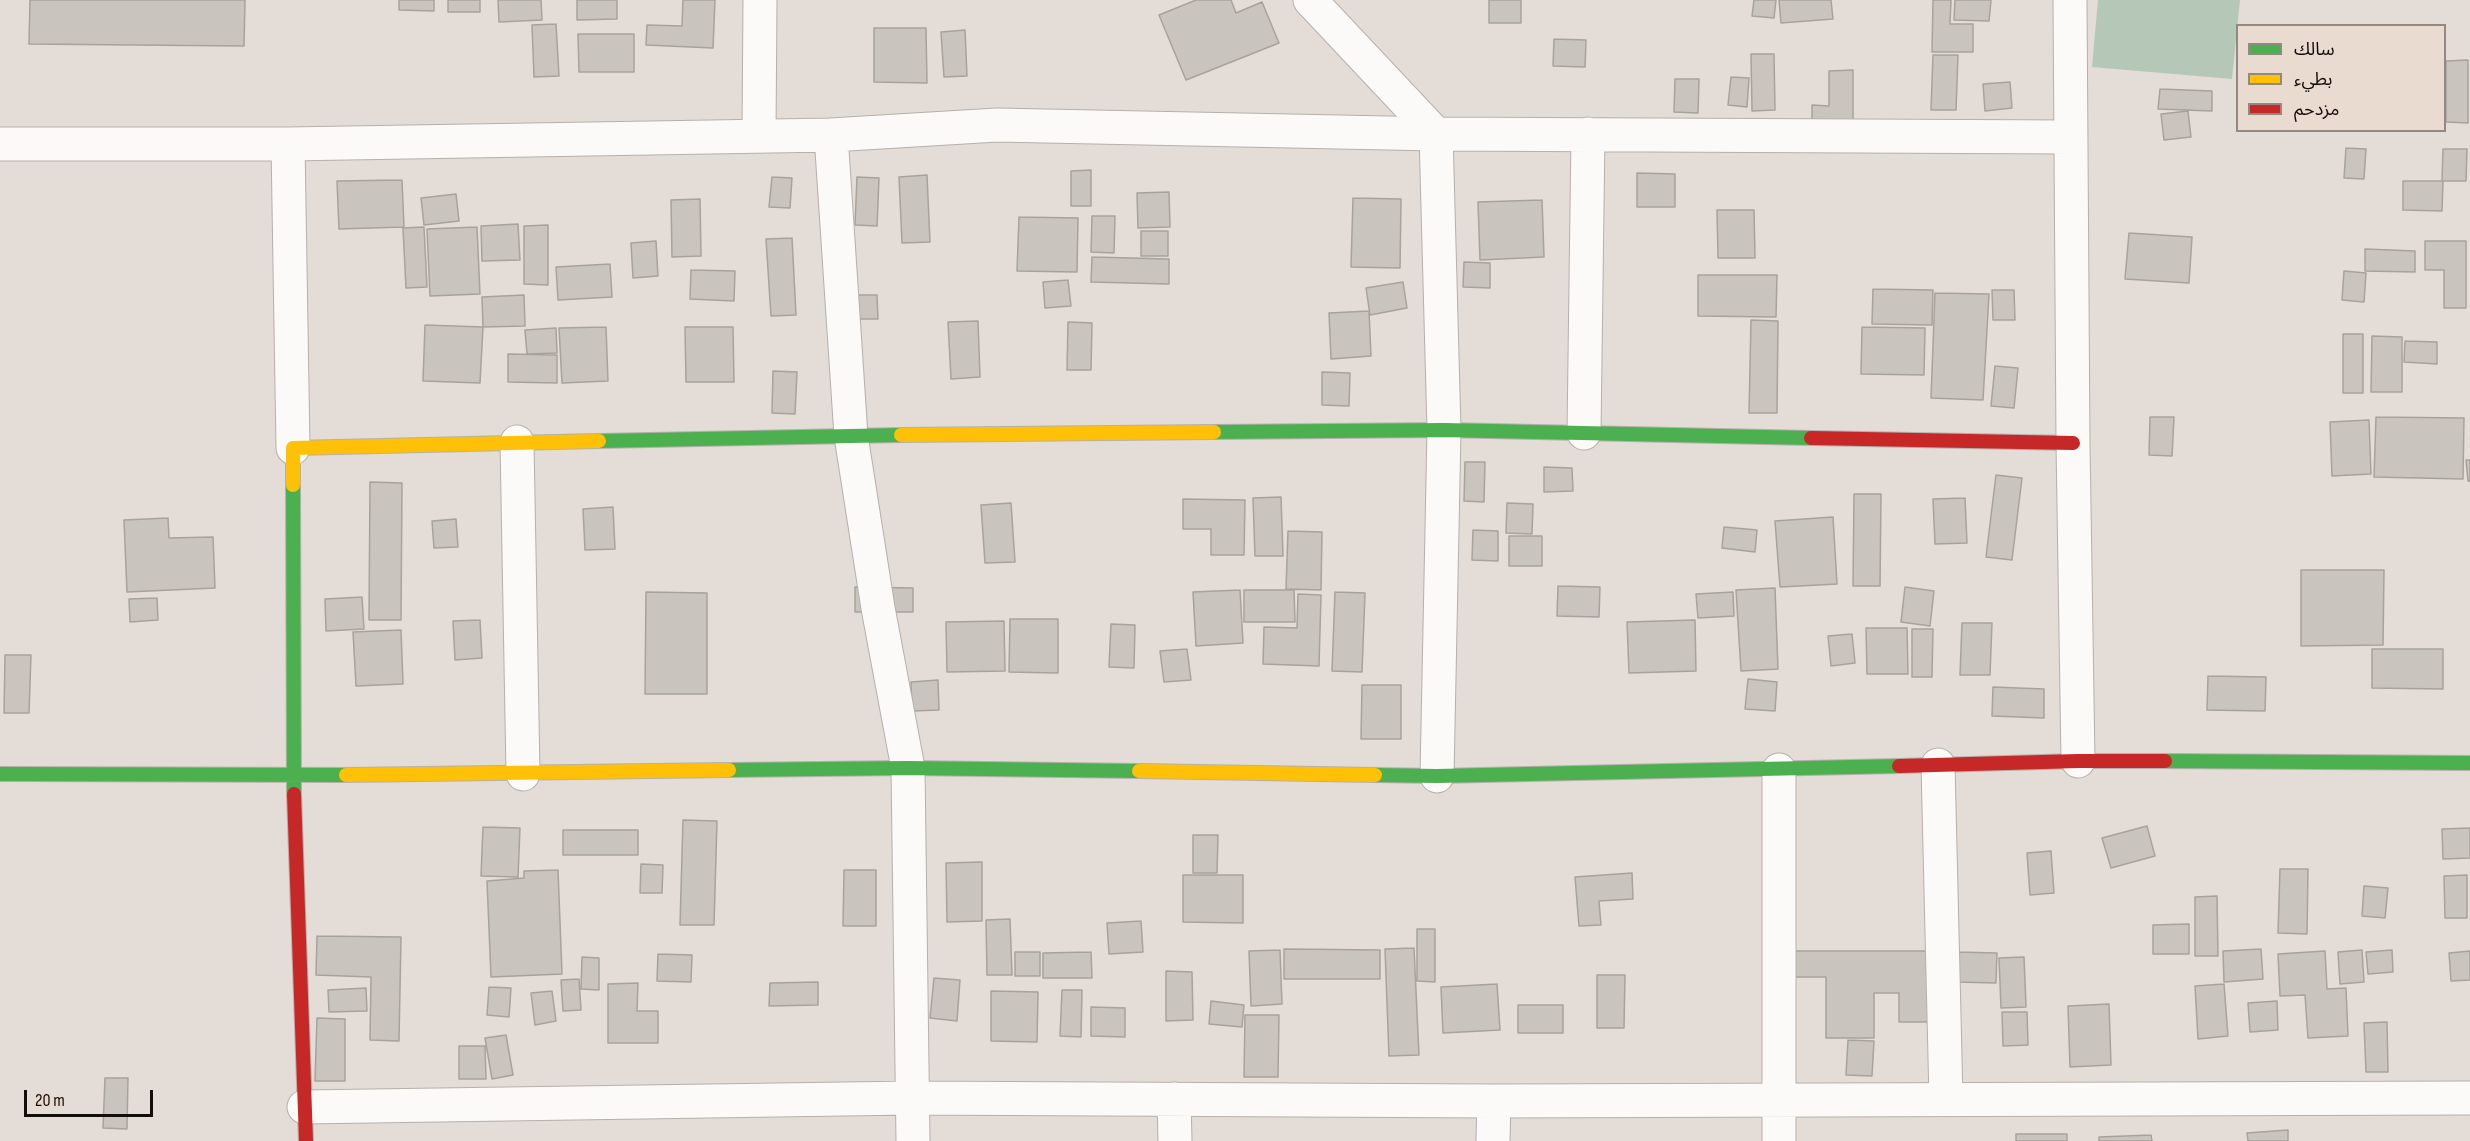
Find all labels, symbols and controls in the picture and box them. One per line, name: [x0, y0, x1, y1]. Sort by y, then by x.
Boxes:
legend: [2236, 24, 2446, 132]
text: سالك: [2294, 39, 2335, 60]
text: بطيء: [2294, 69, 2332, 90]
text: مزدحم: [2294, 99, 2339, 120]
scale bar: [27, 1078, 156, 1116]
text: 20 m: [35, 1090, 65, 1111]

